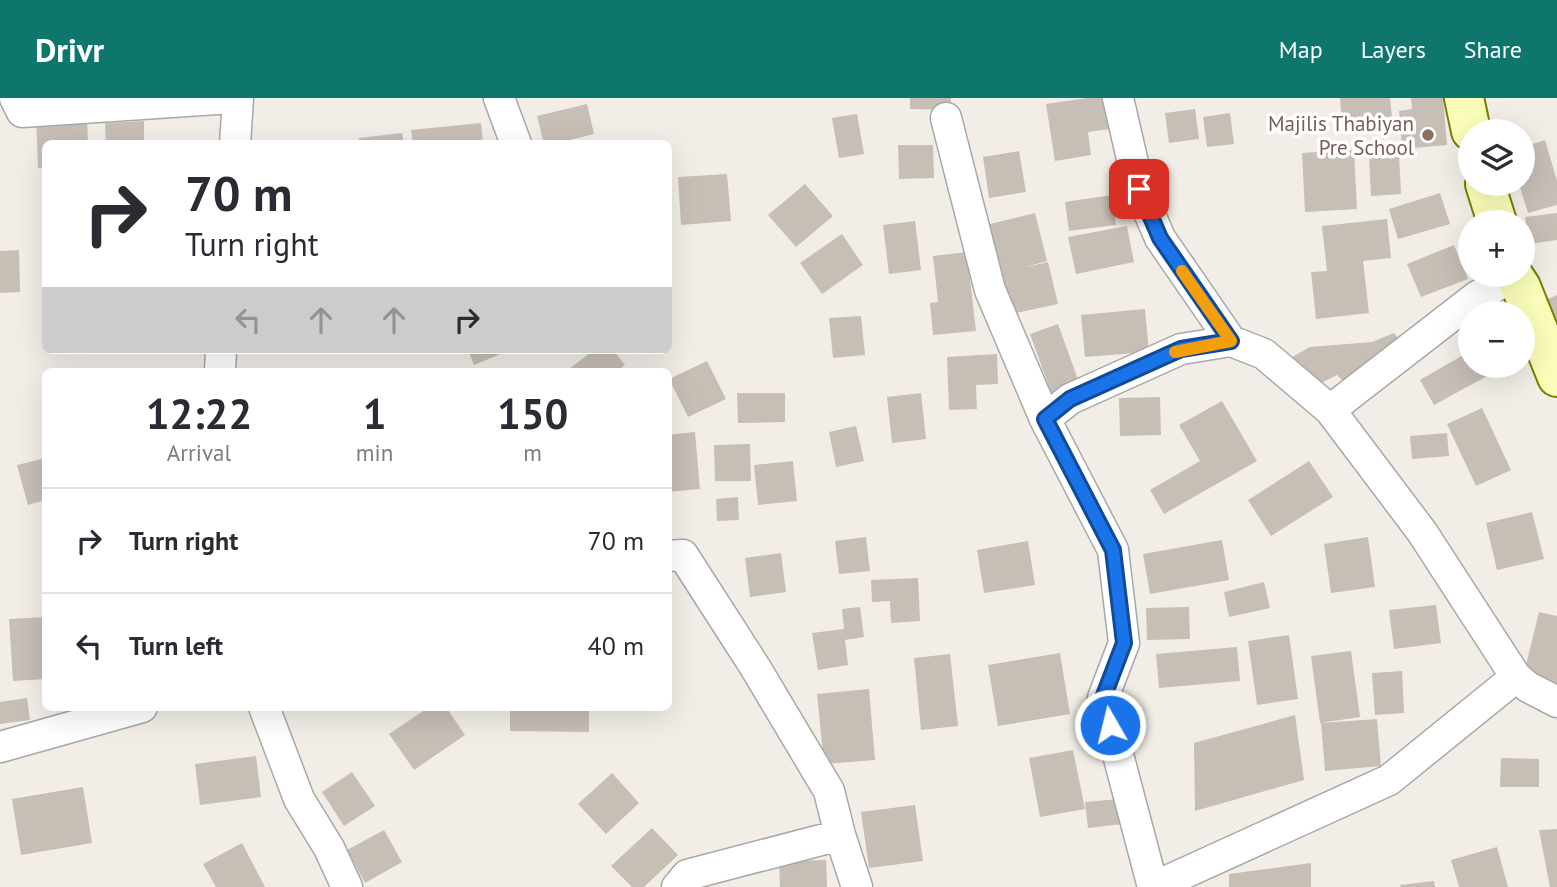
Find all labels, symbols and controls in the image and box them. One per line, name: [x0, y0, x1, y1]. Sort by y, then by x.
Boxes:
text: Drivr: [35, 28, 104, 71]
text: Map: [1279, 34, 1323, 65]
text: Layers: [1361, 34, 1426, 65]
text: Share: [1464, 34, 1522, 65]
place label: Majilis Thabiyan Pre School: [1268, 110, 1414, 161]
map controls: [1458, 119, 1535, 378]
button: layers: [1458, 119, 1535, 196]
marker: Majilis Thabiyan Pre School: [1420, 127, 1436, 143]
pin: [1109, 159, 1169, 219]
text: 70 m: [185, 161, 292, 225]
icon: right: [70, 168, 161, 259]
icon: arrive: [1120, 170, 1158, 208]
button: +: [1458, 210, 1535, 287]
text: Turn right: [185, 223, 319, 265]
icon: left: [229, 301, 267, 339]
icon: ahead: [302, 301, 340, 339]
icon: ahead: [375, 301, 413, 339]
icon: right: [448, 301, 486, 339]
button: −: [1458, 301, 1535, 378]
text: 12:22: [146, 386, 252, 441]
text: 1: [363, 386, 386, 441]
text: 150: [497, 386, 568, 441]
text: Arrival: [167, 438, 231, 467]
text: min: [356, 438, 393, 467]
text: m: [523, 438, 542, 467]
icon: right: [70, 522, 108, 560]
text: Turn right: [129, 524, 238, 557]
text: 70 m: [588, 524, 644, 557]
icon: left: [70, 627, 108, 665]
text: Turn left: [129, 629, 223, 662]
text: 40 m: [588, 629, 644, 662]
position arrow: [1073, 688, 1147, 762]

